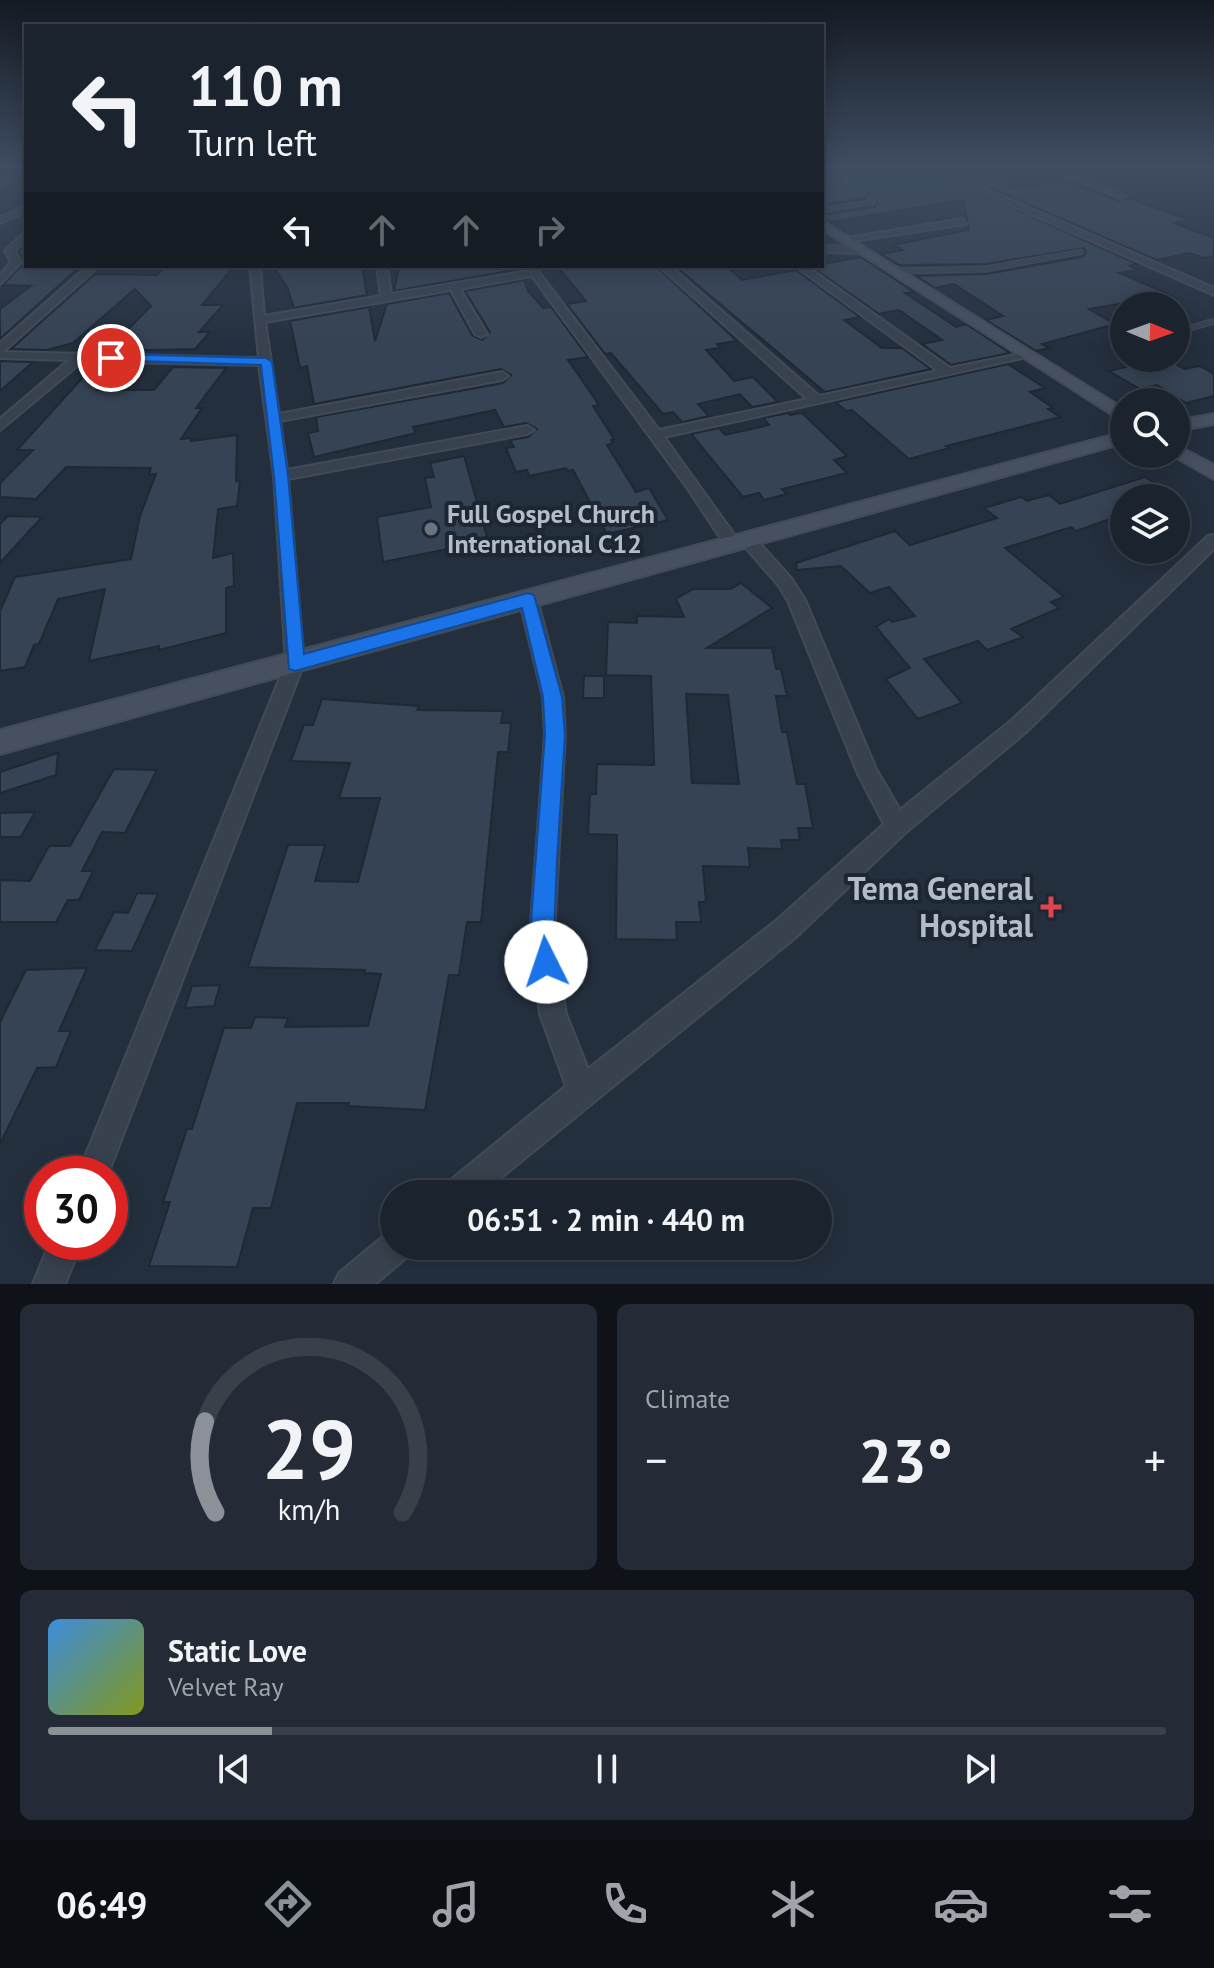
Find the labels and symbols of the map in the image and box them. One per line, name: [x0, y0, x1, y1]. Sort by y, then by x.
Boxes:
north arrow: [1110, 292, 1190, 372]
pin: [77, 324, 145, 392]
place label: Full Gospel Church International C12: [447, 497, 655, 560]
marker: Full Gospel Church International C12: [422, 520, 440, 538]
place label: Tema General Hospital: [847, 867, 1034, 946]
marker: Tema General Hospital: [1040, 896, 1062, 918]
position arrow: [504, 920, 588, 1004]
speed limit sign: 30: [24, 1156, 128, 1260]

